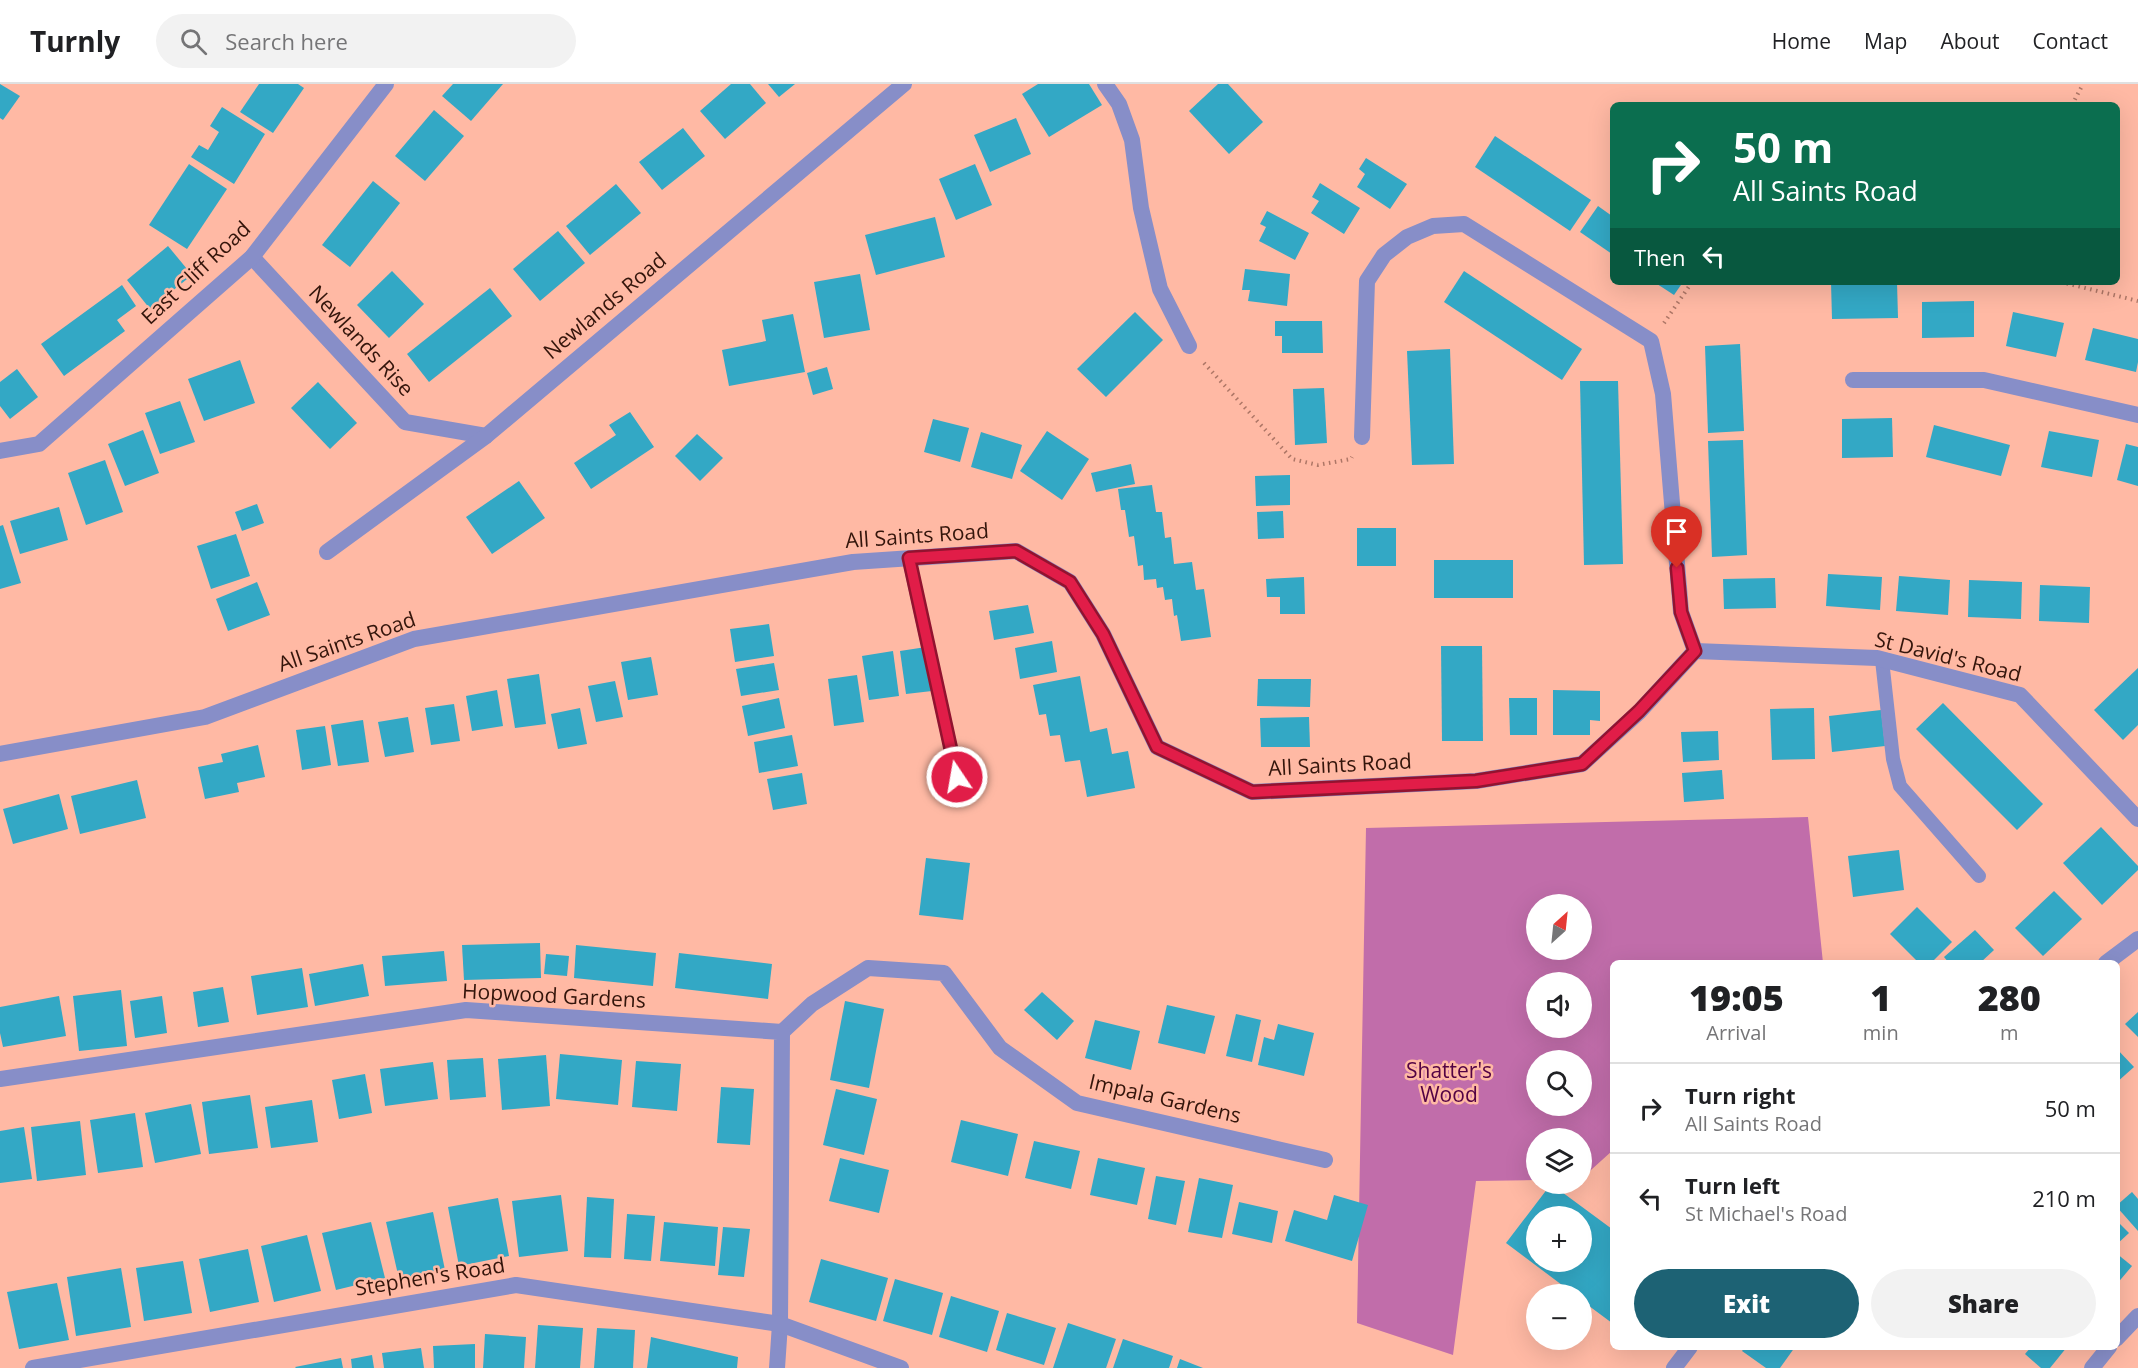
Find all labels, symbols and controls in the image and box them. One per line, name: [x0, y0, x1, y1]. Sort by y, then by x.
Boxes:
search box: [156, 14, 576, 68]
text: Turnly: [30, 22, 120, 60]
icon: search: [177, 25, 210, 58]
text: Search here: [225, 26, 348, 56]
text: Home: [1772, 27, 1831, 55]
text: Map: [1864, 27, 1907, 55]
text: About: [1940, 27, 2000, 55]
text: Contact: [2033, 27, 2108, 55]
text: 50 m: [1733, 118, 1833, 175]
icon: right: [1634, 126, 1712, 204]
text: All Saints Road: [1733, 172, 1918, 209]
street label: East Cliff Road: [135, 214, 256, 330]
icon: left: [1697, 240, 1730, 273]
text: Then: [1634, 242, 1685, 272]
street label: Newlands Road: [537, 246, 672, 365]
street label: Newlands Rise: [303, 279, 420, 402]
pin: [1651, 506, 1702, 568]
icon: arrive: [1660, 515, 1693, 548]
street label: All Saints Road: [844, 516, 990, 554]
street label: All Saints Road: [274, 604, 419, 678]
street label: St David's Road: [1872, 624, 2024, 688]
position arrow: [925, 745, 989, 809]
street label: All Saints Road: [1267, 746, 1412, 782]
north arrow: [1526, 894, 1592, 960]
map controls: [1526, 894, 1592, 1350]
button: sound: [1526, 972, 1592, 1038]
text: 19:05: [1689, 973, 1784, 1022]
text: 1: [1870, 973, 1891, 1022]
text: 280: [1978, 973, 2041, 1022]
street label: Hopwood Gardens: [462, 976, 647, 1014]
text: Arrival: [1706, 1019, 1767, 1046]
text: min: [1863, 1019, 1899, 1046]
text: m: [2000, 1019, 2019, 1046]
button: search: [1526, 1050, 1592, 1116]
park label: Shatter's Wood: [1406, 1056, 1492, 1108]
street label: Impala Gardens: [1086, 1067, 1244, 1129]
text: Turn right: [1685, 1080, 1796, 1110]
icon: right: [1634, 1092, 1667, 1125]
text: 50 m: [2045, 1093, 2096, 1123]
text: All Saints Road: [1685, 1110, 1822, 1137]
button: layers: [1526, 1128, 1592, 1194]
text: Turn left: [1685, 1170, 1780, 1200]
icon: left: [1634, 1182, 1667, 1215]
text: 210 m: [2032, 1183, 2096, 1213]
text: St Michael's Road: [1685, 1200, 1847, 1227]
button: +: [1526, 1206, 1592, 1272]
street label: Stephen's Road: [353, 1250, 507, 1302]
button: Exit: [1634, 1269, 1859, 1338]
button: Share: [1871, 1269, 2096, 1338]
button: −: [1526, 1284, 1592, 1350]

